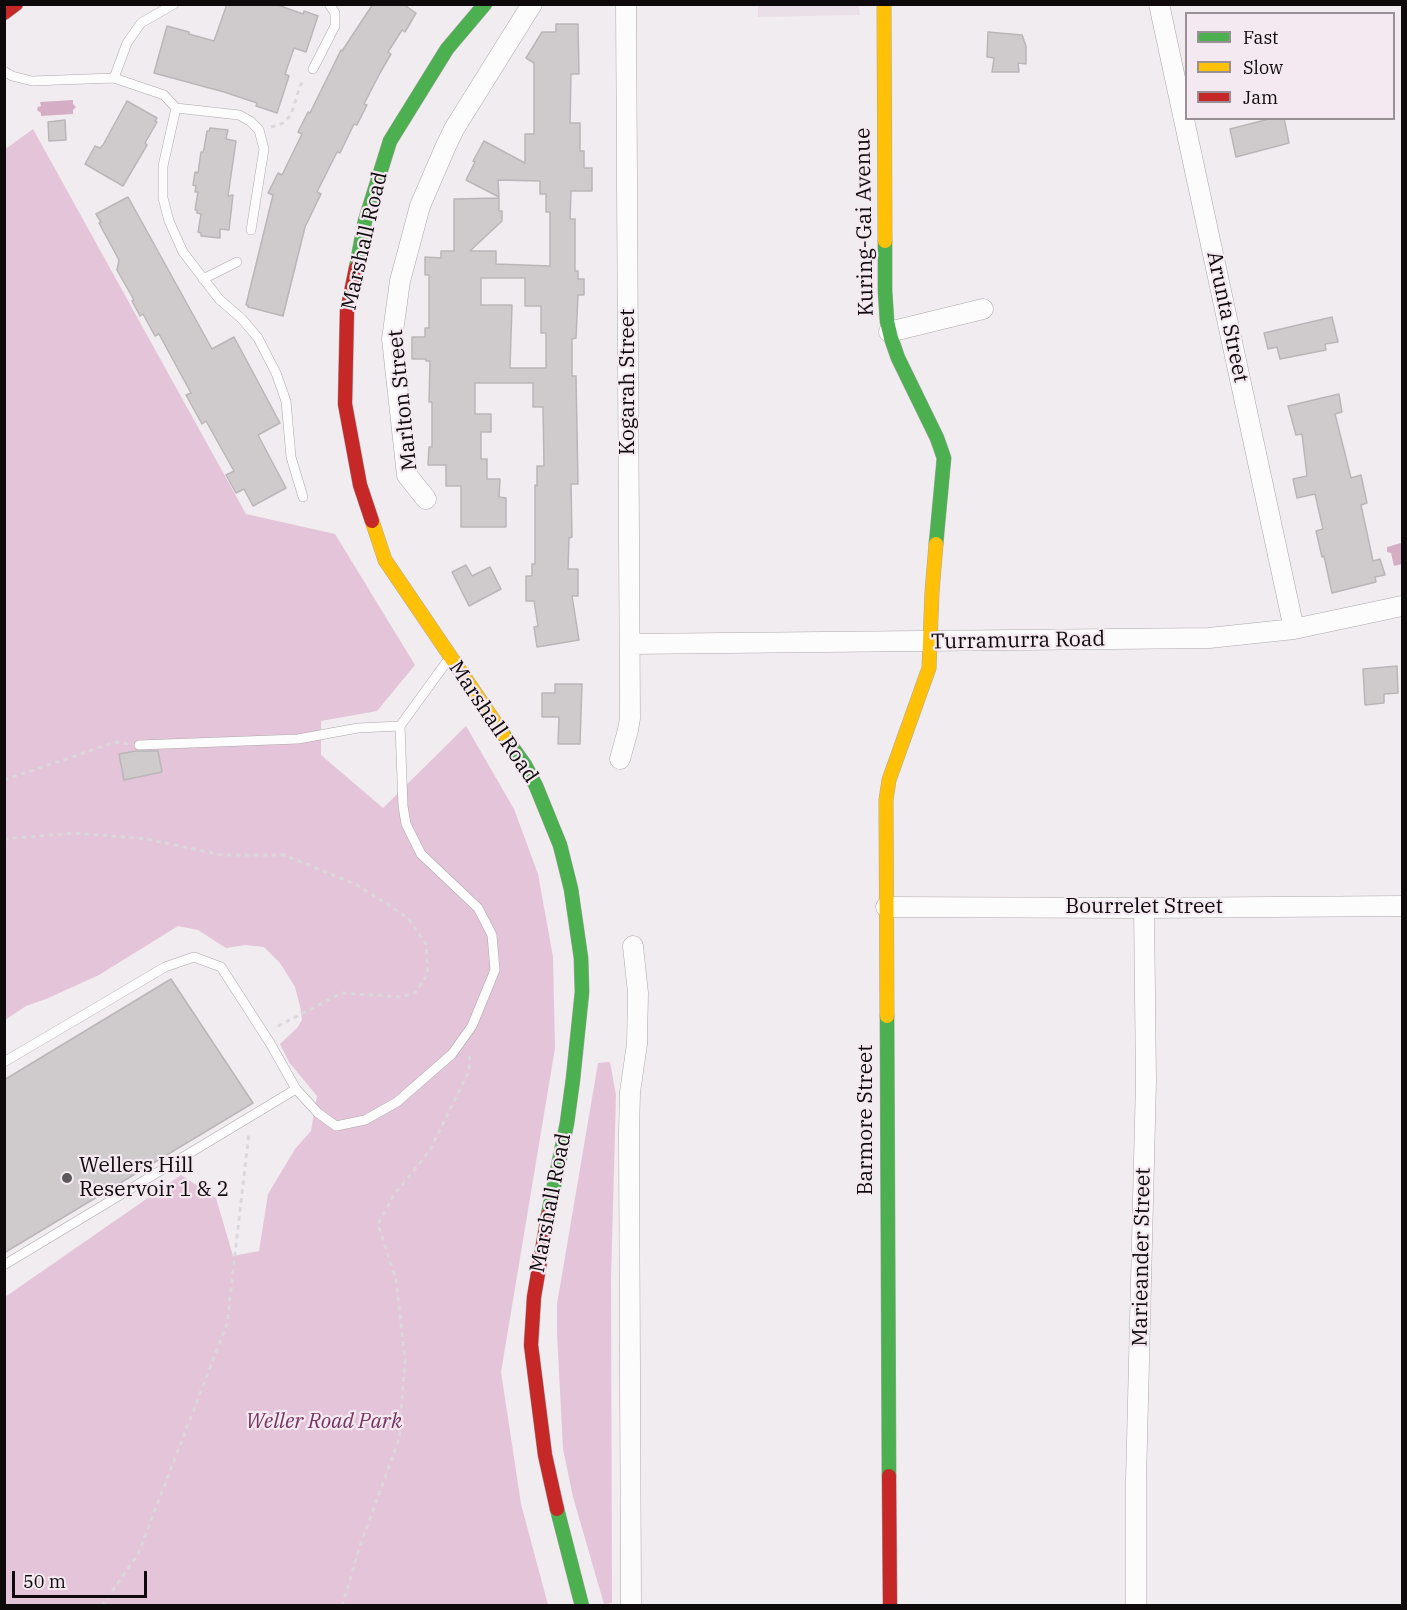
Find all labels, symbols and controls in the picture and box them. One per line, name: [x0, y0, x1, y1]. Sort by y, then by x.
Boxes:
legend: [1185, 12, 1395, 120]
text: Fast: [1243, 26, 1278, 49]
text: Slow: [1243, 56, 1283, 79]
text: Jam: [1243, 86, 1278, 109]
street label: Kuring-Gai Avenue: [851, 127, 879, 317]
street label: Marshall Road: [337, 169, 393, 313]
street label: Arunta Street: [1201, 249, 1253, 385]
street label: Kogarah Street: [615, 309, 641, 455]
street label: Marlton Street: [383, 328, 423, 472]
street label: Turramurra Road: [931, 627, 1105, 655]
street label: Marshall Road: [443, 656, 543, 788]
street label: Bourrelet Street: [1065, 894, 1223, 920]
street label: Barmore Street: [853, 1044, 879, 1196]
street label: Marshall Road: [525, 1131, 577, 1275]
place label: Wellers Hill Reservoir 1 & 2: [79, 1153, 229, 1203]
street label: Marieander Street: [1128, 1167, 1156, 1347]
marker: Wellers Hill Reservoir 1 & 2: [60, 1171, 74, 1185]
park label: Weller Road Park: [246, 1409, 402, 1435]
scale bar: [15, 1559, 150, 1597]
text: 50 m: [23, 1570, 66, 1593]

